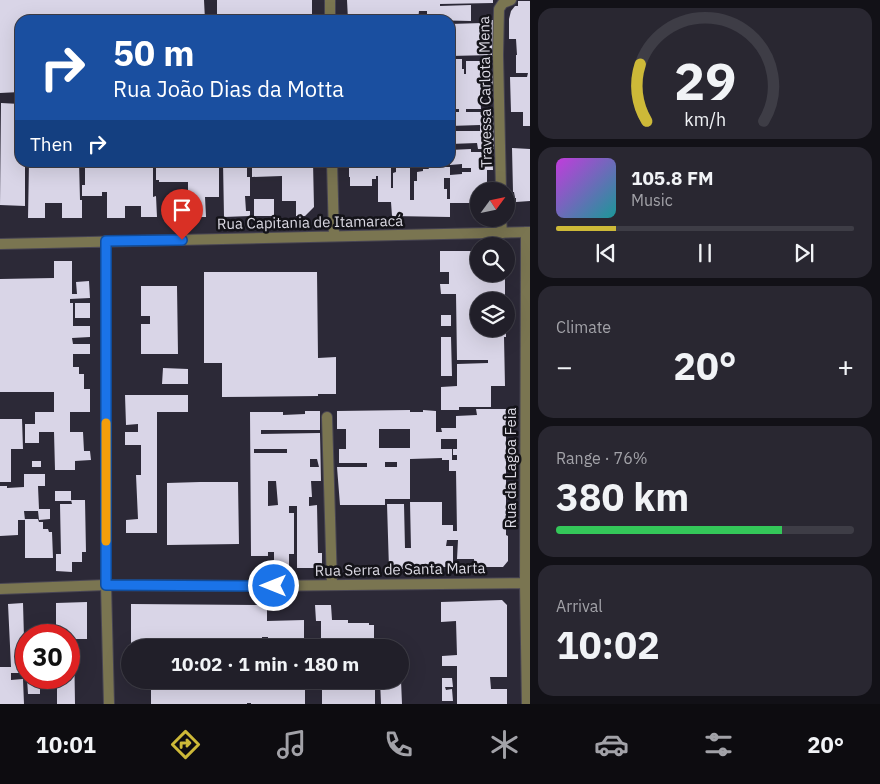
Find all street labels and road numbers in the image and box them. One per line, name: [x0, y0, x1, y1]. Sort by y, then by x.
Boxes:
street label: Travessa Carlota Mena: [474, 16, 496, 168]
street label: Rua Capitania de Itamaracá: [217, 211, 403, 233]
street label: Rua da Lagoa Feia: [501, 407, 520, 529]
street label: Rua Serra de Santa Marta: [315, 558, 485, 580]

